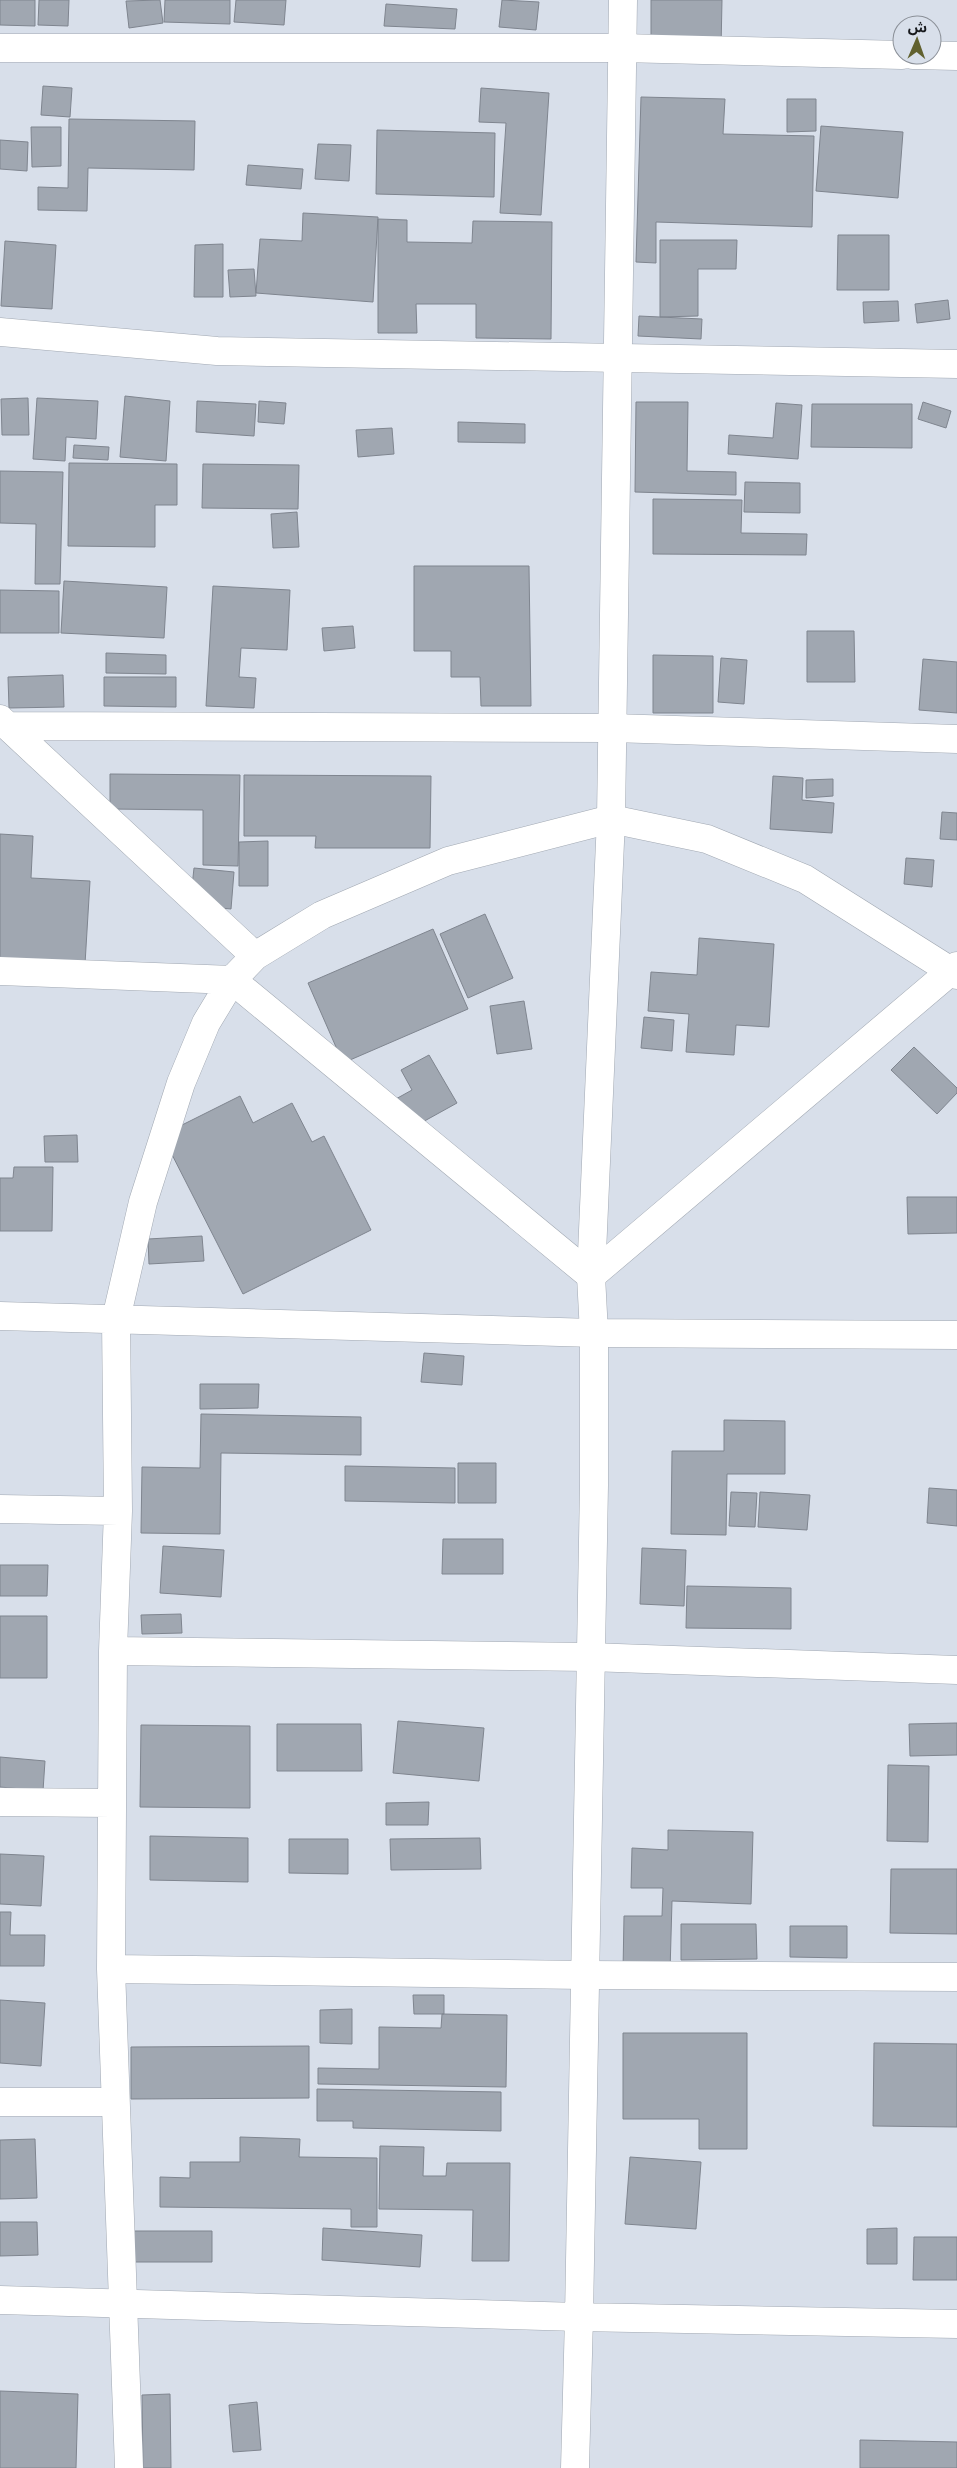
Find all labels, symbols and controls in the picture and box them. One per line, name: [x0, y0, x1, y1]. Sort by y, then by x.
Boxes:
north arrow: [892, 15, 942, 65]
text: ش: [908, 19, 927, 36]

